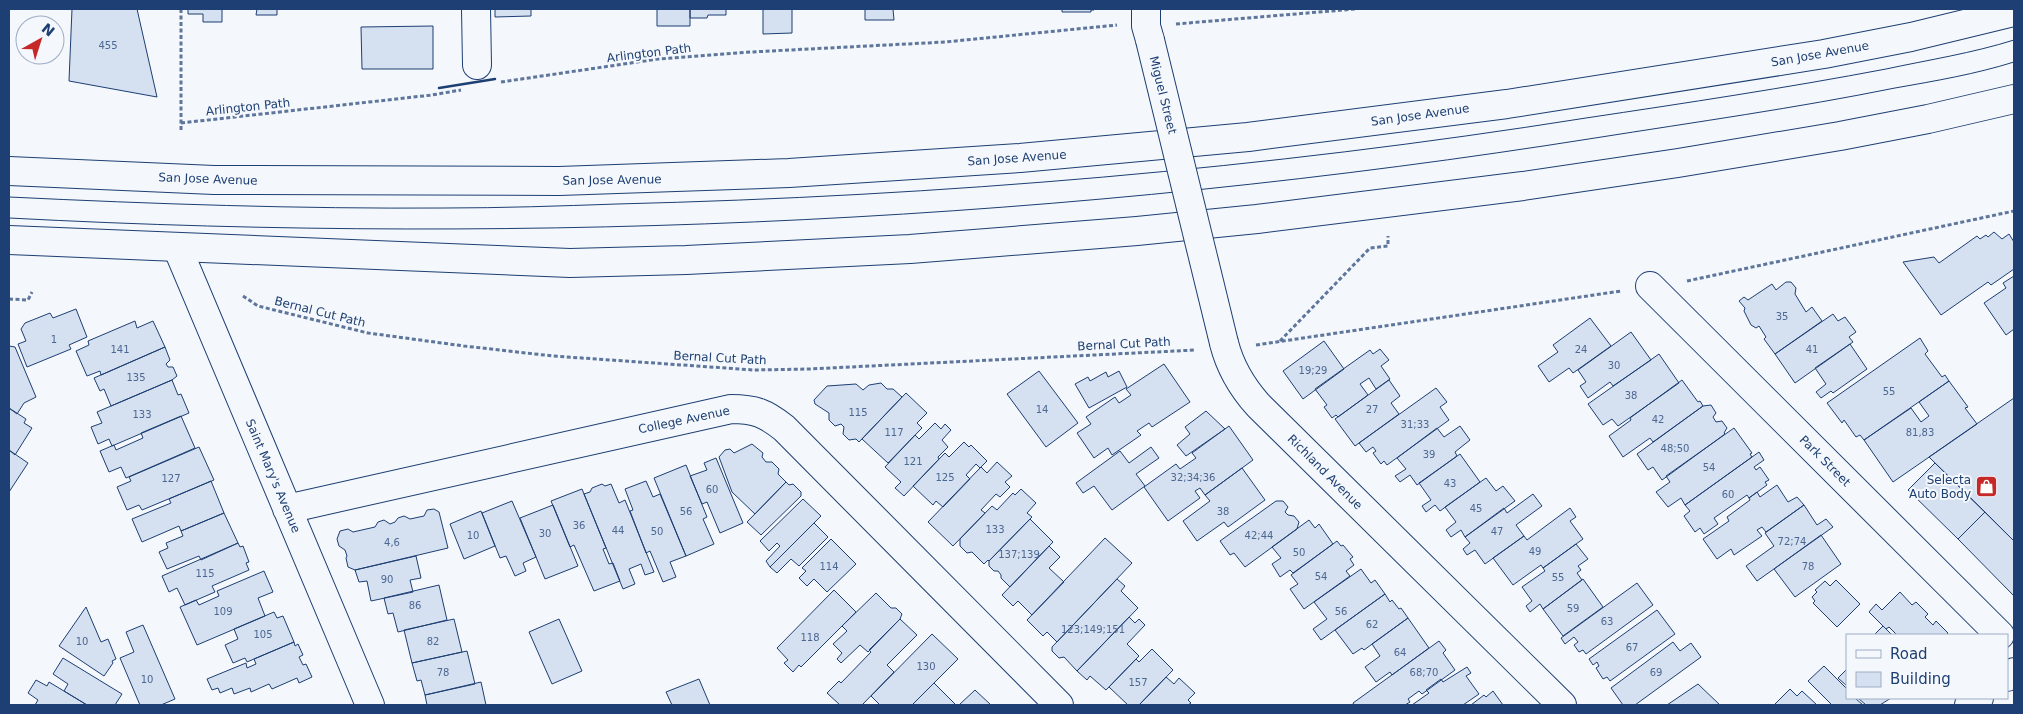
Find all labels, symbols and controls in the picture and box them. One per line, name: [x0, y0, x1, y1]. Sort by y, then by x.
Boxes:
north arrow: [15, 15, 65, 65]
text: N: [39, 20, 58, 40]
street label: San Jose Avenue: [1770, 38, 1870, 70]
house number: 455: [98, 40, 118, 51]
street label: Arlington Path: [606, 41, 692, 65]
street label: Miguel Street: [1147, 55, 1180, 136]
street label: Arlington Path: [205, 96, 291, 118]
street label: San Jose Avenue: [1370, 101, 1470, 129]
street label: San Jose Avenue: [967, 148, 1067, 168]
street label: San Jose Avenue: [158, 170, 258, 188]
street label: San Jose Avenue: [562, 172, 662, 188]
street label: Bernal Cut Path: [273, 294, 367, 330]
house number: 35: [1776, 311, 1788, 322]
house number: 1: [51, 334, 57, 345]
street label: Bernal Cut Path: [1077, 335, 1171, 353]
house number: 141: [110, 344, 130, 355]
house number: 24: [1575, 344, 1587, 355]
house number: 41: [1806, 344, 1818, 355]
street label: Bernal Cut Path: [673, 349, 767, 367]
house number: 30: [1608, 360, 1620, 371]
house number: 19;29: [1299, 365, 1327, 376]
house number: 135: [126, 372, 146, 383]
house number: 55: [1883, 386, 1895, 397]
house number: 38: [1625, 390, 1637, 401]
street label: College Avenue: [637, 403, 731, 437]
house number: 14: [1036, 404, 1048, 415]
house number: 27: [1366, 404, 1378, 415]
house number: 115: [848, 407, 868, 418]
house number: 133: [132, 409, 152, 420]
house number: 42: [1652, 414, 1664, 425]
street label: Saint Mary's Avenue: [243, 417, 303, 535]
house number: 31;33: [1401, 419, 1429, 430]
house number: 117: [884, 427, 904, 438]
house number: 81,83: [1906, 427, 1934, 438]
street label: Richland Avenue: [1285, 432, 1365, 512]
street label: Park Street: [1797, 433, 1854, 490]
house number: 48;50: [1661, 443, 1689, 454]
house number: 39: [1423, 449, 1435, 460]
house number: 121: [903, 456, 923, 467]
house number: 54: [1703, 462, 1715, 473]
house number: 125: [935, 472, 955, 483]
house number: 32;34;36: [1171, 472, 1215, 483]
house number: 127: [161, 473, 181, 484]
place label: Selecta Auto Body: [1909, 473, 1971, 501]
shop icon: Selecta Auto Body: [1975, 475, 1999, 499]
house number: 43: [1444, 478, 1456, 489]
house number: 60: [706, 484, 718, 495]
house number: 60: [1722, 489, 1734, 500]
house number: 45: [1470, 503, 1482, 514]
house number: 56: [680, 506, 692, 517]
house number: 38: [1217, 506, 1229, 517]
house number: 36: [573, 520, 585, 531]
house number: 133: [985, 524, 1005, 535]
house number: 44: [612, 525, 624, 536]
house number: 50: [651, 526, 663, 537]
house number: 47: [1491, 526, 1503, 537]
house number: 30: [539, 528, 551, 539]
house number: 10: [467, 530, 479, 541]
house number: 42;44: [1245, 530, 1273, 541]
house number: 72;74: [1778, 536, 1806, 547]
house number: 4,6: [384, 537, 400, 548]
house number: 49: [1529, 546, 1541, 557]
house number: 50: [1293, 547, 1305, 558]
house number: 137;139: [998, 549, 1040, 560]
house number: 114: [819, 561, 839, 572]
house number: 78: [1802, 561, 1814, 572]
house number: 115: [195, 568, 215, 579]
house number: 54: [1315, 571, 1327, 582]
house number: 55: [1552, 572, 1564, 583]
house number: 90: [381, 574, 393, 585]
house number: 86: [409, 600, 421, 611]
house number: 59: [1567, 603, 1579, 614]
house number: 109: [213, 606, 233, 617]
house number: 56: [1335, 606, 1347, 617]
house number: 63: [1601, 616, 1613, 627]
house number: 62: [1366, 619, 1378, 630]
house number: 123;149;151: [1061, 624, 1125, 635]
house number: 105: [253, 629, 273, 640]
house number: 118: [800, 632, 820, 643]
legend: [1846, 634, 2008, 699]
house number: 10: [76, 636, 88, 647]
house number: 82: [427, 636, 439, 647]
house number: 67: [1626, 642, 1638, 653]
text: Road: [1890, 645, 1928, 663]
house number: 64: [1394, 647, 1406, 658]
house number: 130: [916, 661, 936, 672]
house number: 78: [437, 667, 449, 678]
house number: 68;70: [1410, 667, 1438, 678]
house number: 69: [1650, 667, 1662, 678]
text: Building: [1890, 670, 1951, 688]
house number: 10: [141, 674, 153, 685]
house number: 157: [1128, 677, 1148, 688]

